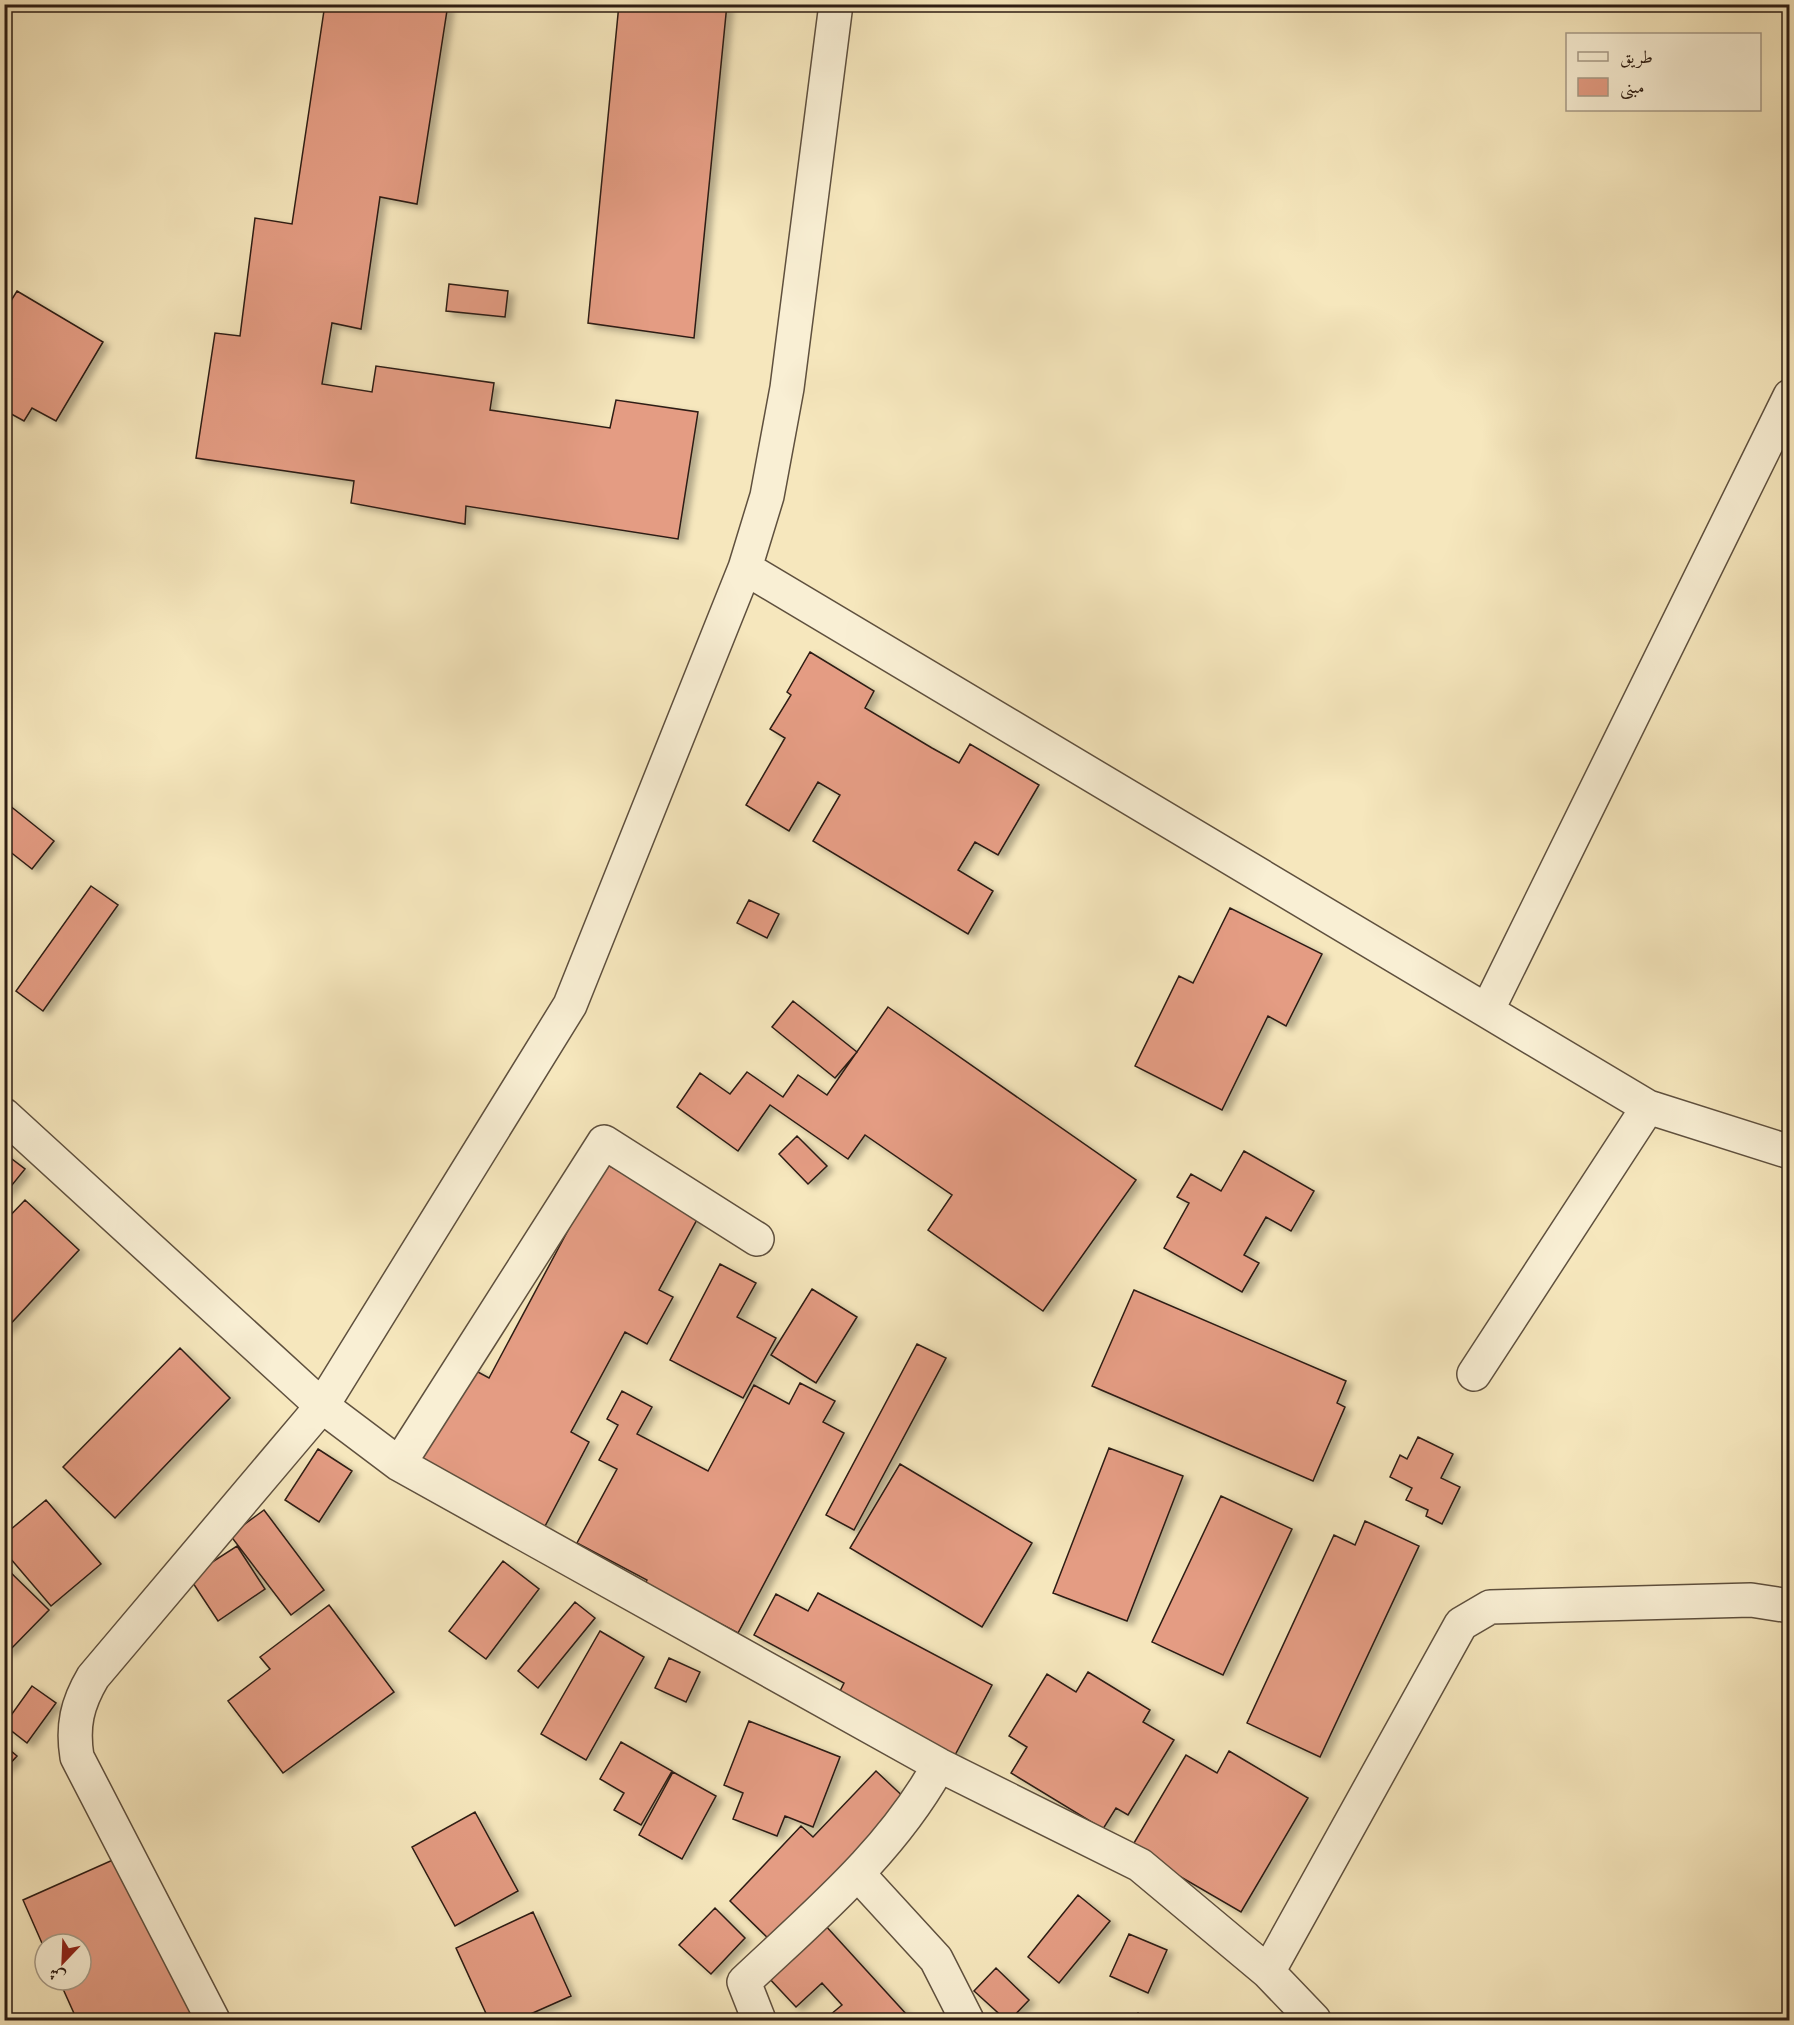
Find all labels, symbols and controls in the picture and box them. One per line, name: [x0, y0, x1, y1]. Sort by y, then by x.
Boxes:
legend: [1566, 33, 1761, 111]
text: طريق: [1620, 43, 1653, 70]
text: مبنى: [1620, 73, 1645, 100]
north arrow: [33, 1932, 93, 1992]
text: ش: [45, 1962, 69, 1990]

